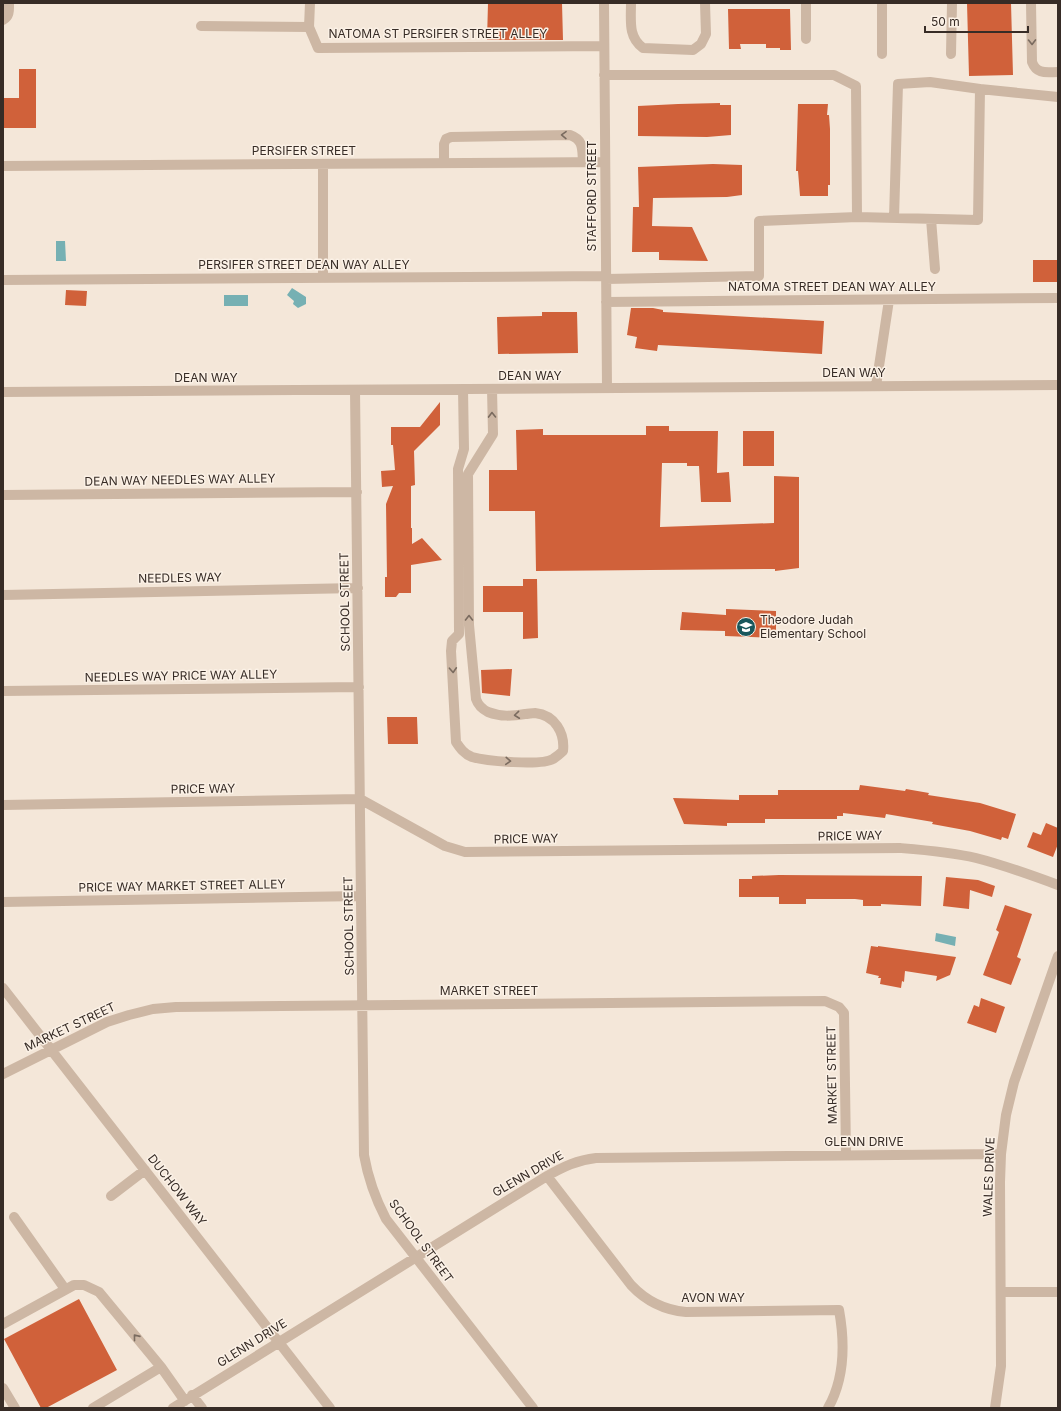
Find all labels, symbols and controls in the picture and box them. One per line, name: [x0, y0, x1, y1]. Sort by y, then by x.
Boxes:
scale bar: [925, 8, 1028, 34]
text: 50 m: [931, 14, 960, 29]
street label: NATOMA ST PERSIFER STREET ALLEY: [328, 26, 548, 41]
one-way arrow: [1027, 39, 1036, 45]
one-way arrow: [561, 131, 567, 139]
street label: STAFFORD STREET: [584, 140, 599, 252]
street label: PERSIFER STREET: [252, 143, 356, 158]
street label: PERSIFER STREET DEAN WAY ALLEY: [198, 257, 410, 272]
street label: NATOMA STREET DEAN WAY ALLEY: [728, 279, 936, 294]
street label: DEAN WAY: [822, 365, 886, 380]
street label: DEAN WAY: [498, 368, 562, 383]
street label: DEAN WAY: [174, 370, 238, 385]
one-way arrow: [488, 412, 496, 418]
street label: DEAN WAY NEEDLES WAY ALLEY: [84, 470, 276, 489]
street label: SCHOOL STREET: [336, 552, 353, 652]
street label: NEEDLES WAY: [138, 569, 222, 586]
place label: Theodore Judah Elementary School: [760, 612, 866, 641]
one-way arrow: [465, 615, 473, 621]
school or university icon: Theodore Judah Elementary School: [735, 616, 757, 638]
street label: NEEDLES WAY PRICE WAY ALLEY: [85, 666, 277, 685]
one-way arrow: [448, 667, 457, 673]
one-way arrow: [514, 711, 520, 720]
one-way arrow: [505, 757, 511, 766]
street label: PRICE WAY: [171, 780, 235, 797]
street label: PRICE WAY: [818, 827, 882, 844]
street label: PRICE WAY: [494, 830, 558, 847]
street label: PRICE WAY MARKET STREET ALLEY: [78, 876, 286, 895]
street label: SCHOOL STREET: [340, 876, 357, 976]
street label: MARKET STREET: [440, 983, 539, 998]
street label: MARKET STREET: [22, 999, 118, 1054]
street label: MARKET STREET: [823, 1025, 840, 1124]
street label: GLENN DRIVE: [824, 1134, 904, 1149]
street label: WALES DRIVE: [980, 1137, 997, 1217]
street label: GLENN DRIVE: [490, 1147, 566, 1200]
street label: DUCHOW WAY: [145, 1151, 210, 1228]
street label: SCHOOL STREET: [386, 1196, 457, 1285]
street label: AVON WAY: [681, 1290, 745, 1305]
street label: GLENN DRIVE: [214, 1315, 289, 1370]
one-way arrow: [134, 1335, 141, 1342]

